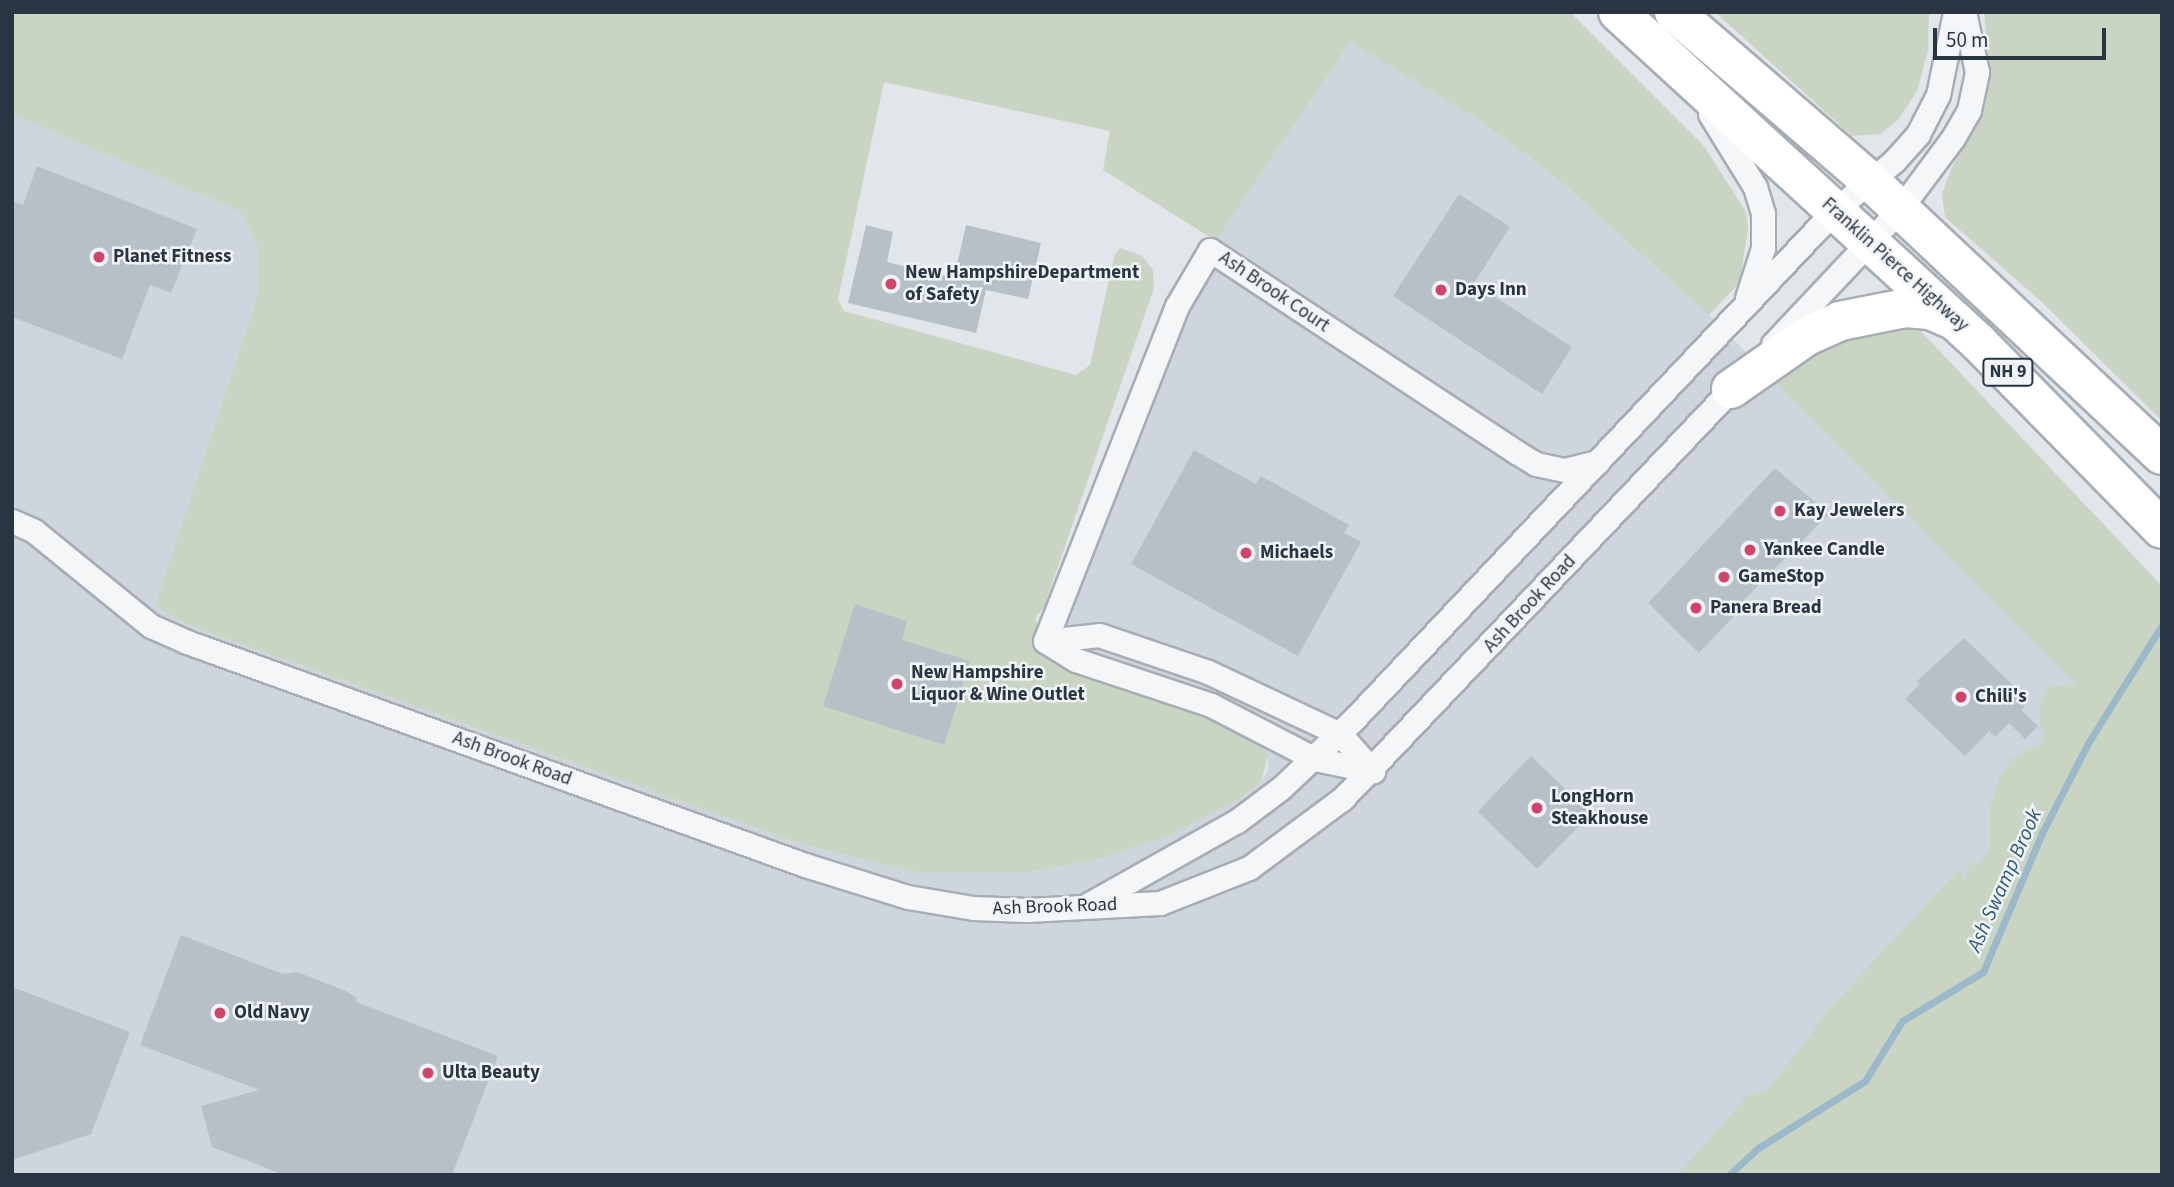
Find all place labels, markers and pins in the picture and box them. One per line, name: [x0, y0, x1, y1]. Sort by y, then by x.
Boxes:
place label: Planet Fitness: [113, 246, 231, 268]
marker: Planet Fitness: [91, 249, 107, 265]
place label: New HampshireDepartment of Safety: [905, 262, 1139, 306]
marker: New HampshireDepartment of Safety: [883, 276, 899, 292]
place label: Days Inn: [1455, 279, 1527, 301]
marker: Days Inn: [1433, 282, 1449, 298]
place label: Kay Jewelers: [1794, 500, 1904, 522]
marker: Kay Jewelers: [1772, 503, 1788, 519]
place label: Yankee Candle: [1764, 539, 1885, 561]
place label: Michaels: [1260, 542, 1333, 564]
marker: Yankee Candle: [1742, 542, 1758, 558]
marker: Michaels: [1238, 545, 1254, 561]
place label: GameStop: [1738, 566, 1824, 588]
marker: GameStop: [1716, 569, 1732, 585]
place label: Panera Bread: [1710, 597, 1822, 619]
marker: Panera Bread: [1688, 600, 1704, 616]
place label: New Hampshire Liquor & Wine Outlet: [911, 662, 1085, 706]
marker: New Hampshire Liquor & Wine Outlet: [889, 676, 905, 692]
place label: Chili's: [1975, 686, 2027, 708]
marker: Chili's: [1953, 689, 1969, 705]
place label: LongHorn Steakhouse: [1551, 786, 1648, 830]
marker: LongHorn Steakhouse: [1529, 800, 1545, 816]
place label: Old Navy: [234, 1002, 310, 1024]
marker: Old Navy: [212, 1005, 228, 1021]
place label: Ulta Beauty: [442, 1062, 540, 1084]
marker: Ulta Beauty: [420, 1065, 436, 1081]

